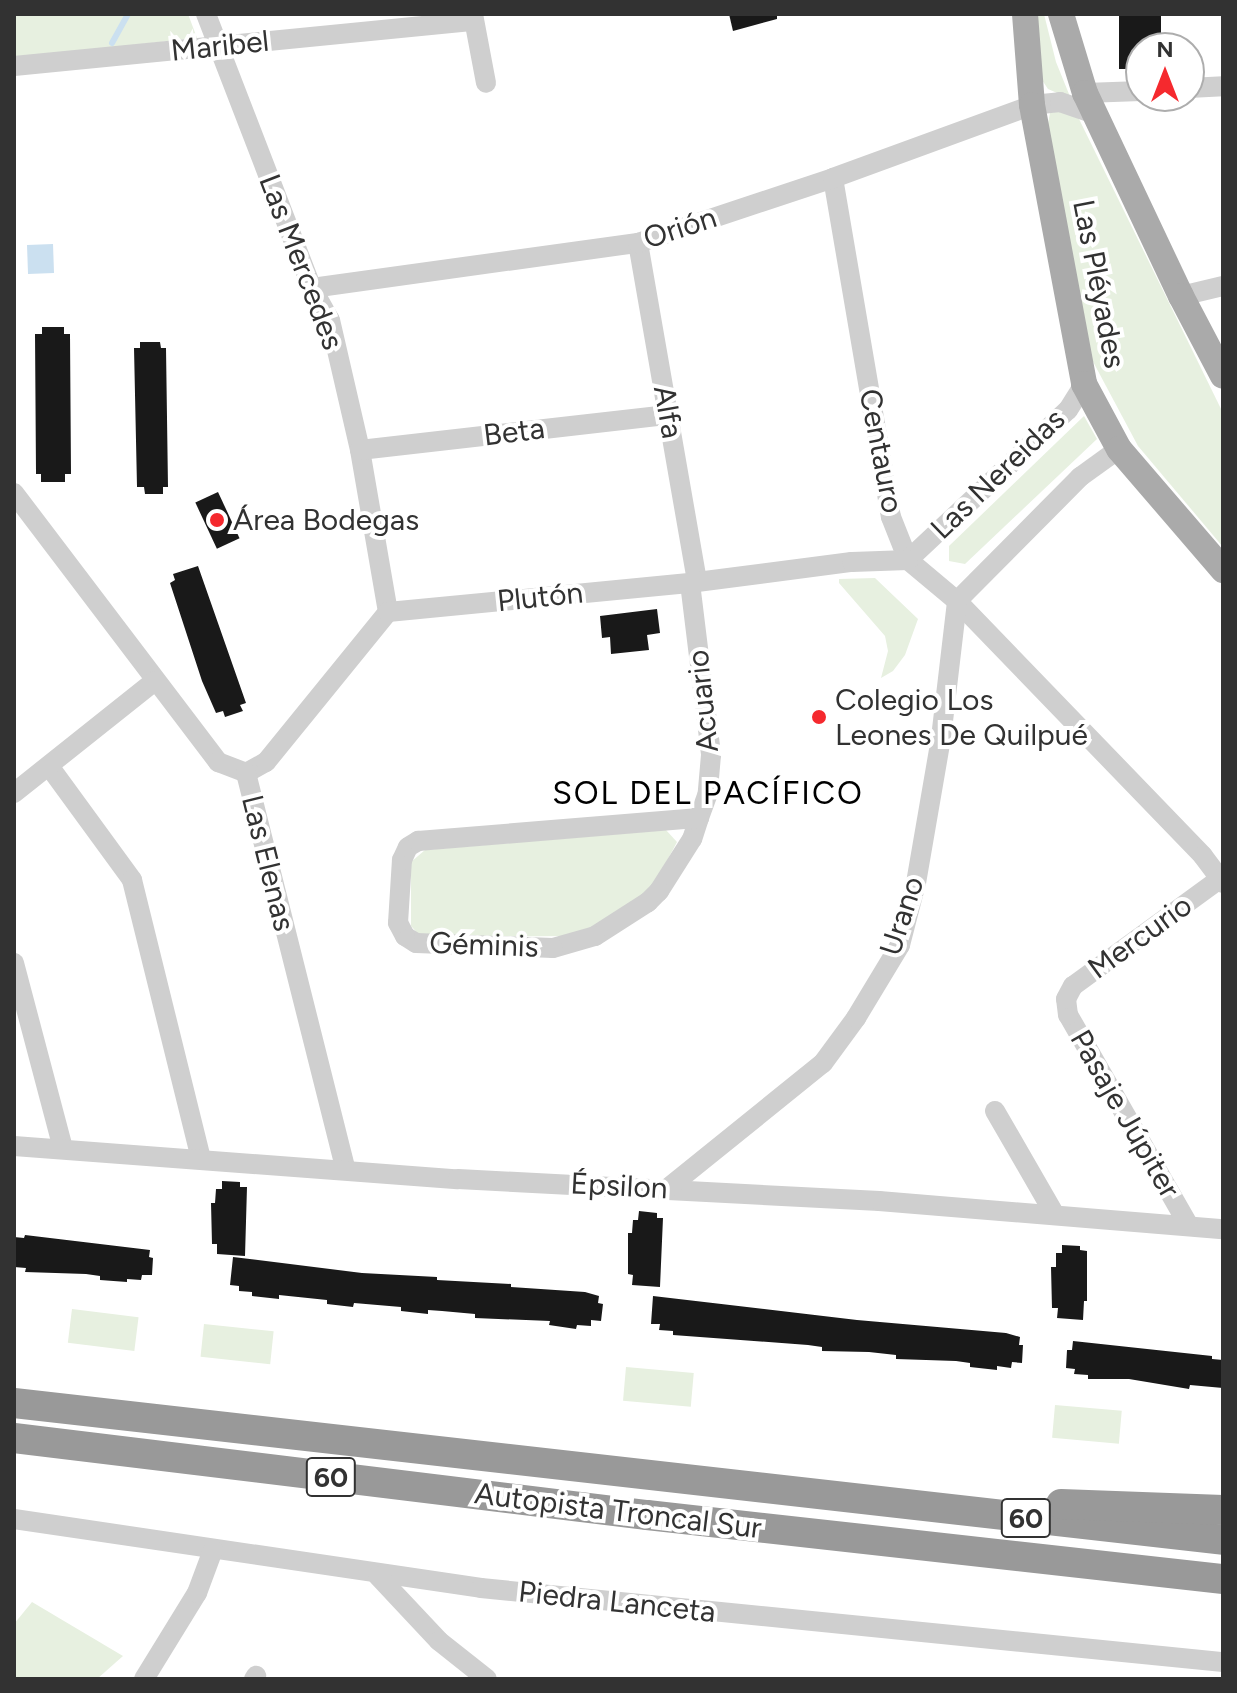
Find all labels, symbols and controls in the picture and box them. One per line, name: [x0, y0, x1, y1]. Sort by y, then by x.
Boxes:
street label: Maribel: [169, 23, 271, 69]
north arrow: [1125, 32, 1205, 112]
text: N: [1156, 36, 1174, 63]
street label: Las Mercedes: [251, 169, 351, 355]
street label: Las Pléyades: [1065, 197, 1133, 371]
street label: Orión: [639, 199, 721, 257]
street label: Alfa: [646, 383, 690, 441]
street label: Centauro: [851, 386, 911, 516]
street label: Las Nereidas: [924, 401, 1072, 547]
street label: Beta: [481, 410, 547, 454]
place label: Área Bodegas: [233, 502, 419, 538]
marker: Área Bodegas: [208, 511, 226, 529]
street label: Plutón: [495, 575, 585, 619]
street label: Acuario: [680, 648, 726, 754]
place label: Colegio Los Leones De Quilpué: [835, 682, 1088, 752]
marker: Colegio Los Leones De Quilpué: [810, 708, 828, 726]
district label: SOL DEL PACÍFICO: [552, 774, 864, 812]
street label: Las Elenas: [234, 791, 302, 935]
street label: Urano: [872, 872, 932, 960]
street label: Mercurio: [1081, 887, 1199, 987]
street label: Géminis: [429, 925, 539, 965]
street label: Pasaje Júpiter: [1062, 1024, 1188, 1204]
street label: Épsilon: [570, 1165, 668, 1207]
road number: 60: [305, 1453, 357, 1501]
street label: Autopista Troncal Sur: [473, 1476, 763, 1546]
road number: 60: [1000, 1494, 1052, 1542]
street label: Piedra Lanceta: [517, 1574, 717, 1630]

